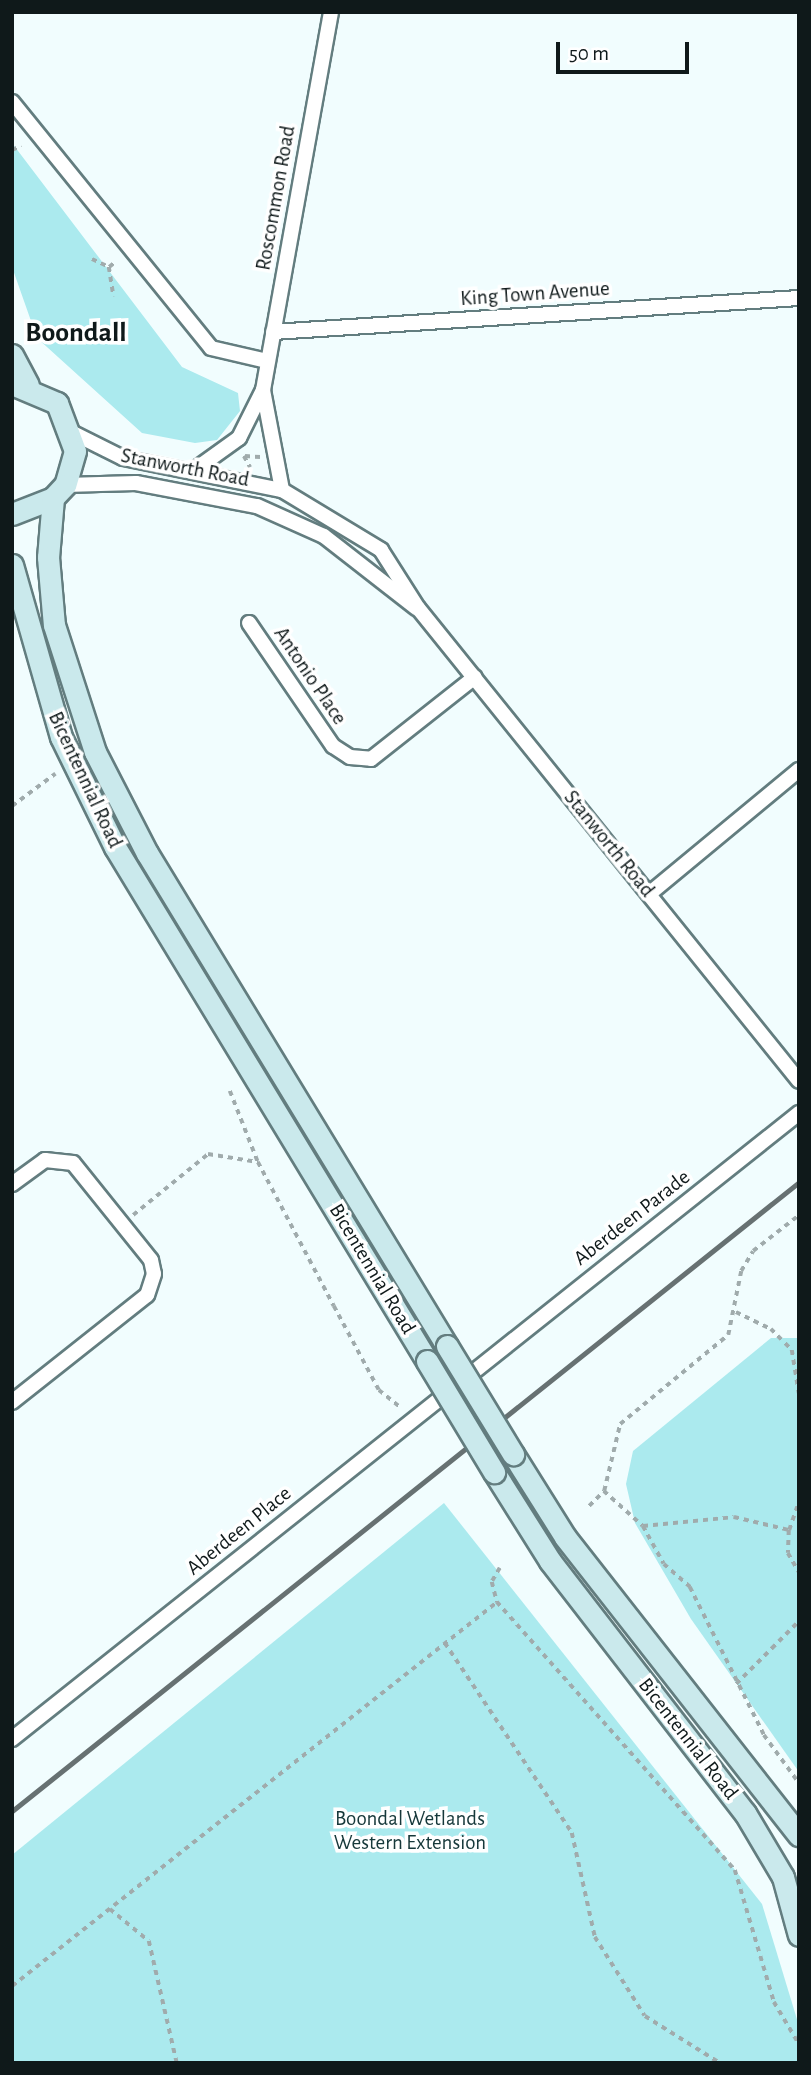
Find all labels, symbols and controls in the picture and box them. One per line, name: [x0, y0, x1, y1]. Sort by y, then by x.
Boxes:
scale bar: [559, 28, 692, 72]
text: 50 m: [569, 43, 609, 64]
street label: Roscommon Road: [251, 124, 301, 272]
street label: King Town Avenue: [459, 276, 611, 312]
district label: Boondall: [25, 316, 127, 350]
street label: Stanworth Road: [119, 443, 251, 493]
street label: Antonio Place: [268, 622, 352, 730]
street label: Bicentennial Road: [42, 708, 128, 852]
street label: Stanworth Road: [558, 786, 660, 902]
street label: Aberdeen Parade: [569, 1165, 695, 1271]
street label: Bicentennial Road: [323, 1199, 421, 1339]
street label: Aberdeen Place: [182, 1481, 296, 1581]
street label: Bicentennial Road: [633, 1673, 743, 1805]
park label: Boondal Wetlands Western Extension: [334, 1806, 486, 1856]

